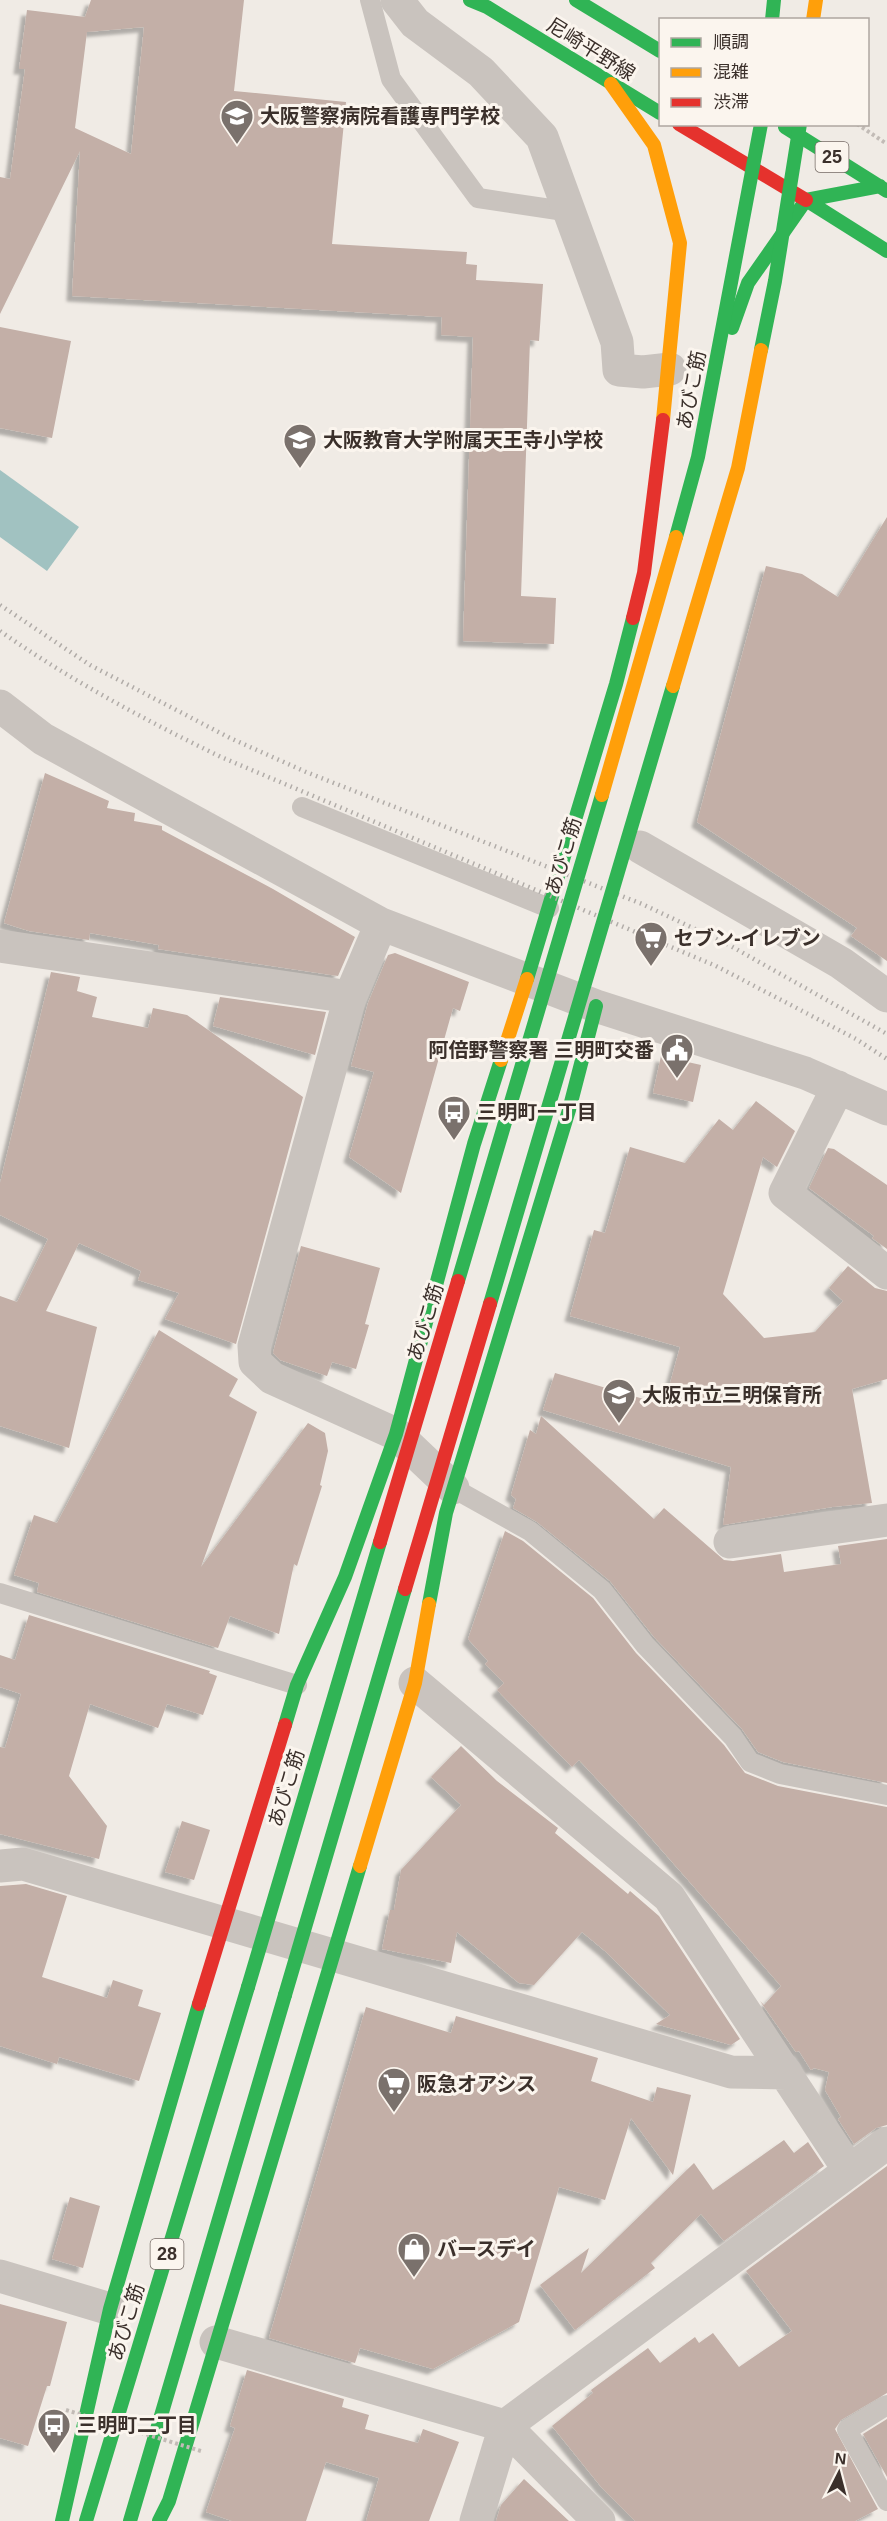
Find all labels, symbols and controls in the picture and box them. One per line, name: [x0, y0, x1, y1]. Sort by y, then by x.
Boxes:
street label: 尼崎平野線: [543, 13, 639, 85]
legend: [659, 18, 869, 126]
text: 順調: [713, 32, 749, 52]
text: 混雑: [713, 62, 749, 82]
text: 渋滞: [713, 92, 749, 112]
school or university icon: 大阪警察病院看護専門学校: [219, 98, 255, 145]
place label: 大阪警察病院看護専門学校: [260, 105, 500, 127]
road number: 25: [816, 142, 848, 172]
street label: あびこ筋: [673, 349, 709, 431]
school or university icon: 大阪教育大学附属天王寺小学校: [282, 422, 318, 469]
place label: 大阪教育大学附属天王寺小学校: [323, 429, 603, 451]
street label: あびこ筋: [541, 815, 585, 897]
supermarket icon: セブン-イレブン: [633, 920, 669, 967]
place label: セブン-イレブン: [674, 927, 821, 949]
public building icon: 阿倍野警察署 三明町交番: [659, 1032, 695, 1079]
place label: 阿倍野警察署 三明町交番: [428, 1039, 654, 1061]
bus stop icon: 三明町一丁目: [436, 1094, 472, 1141]
place label: 三明町一丁目: [477, 1101, 597, 1123]
street label: あびこ筋: [403, 1281, 447, 1363]
school or university icon: 大阪市立三明保育所: [601, 1377, 637, 1424]
place label: 大阪市立三明保育所: [642, 1384, 822, 1406]
street label: あびこ筋: [264, 1747, 308, 1829]
supermarket icon: 阪急オアシス: [376, 2066, 412, 2113]
place label: 阪急オアシス: [417, 2073, 536, 2095]
shop icon: バースデイ: [396, 2231, 432, 2278]
place label: バースデイ: [437, 2238, 536, 2260]
road number: 28: [150, 2239, 184, 2269]
street label: あびこ筋: [104, 2281, 148, 2363]
bus stop icon: 三明町二丁目: [36, 2407, 72, 2454]
place label: 三明町二丁目: [77, 2414, 197, 2436]
north arrow: [809, 2443, 869, 2503]
text: N: [834, 2450, 847, 2468]

